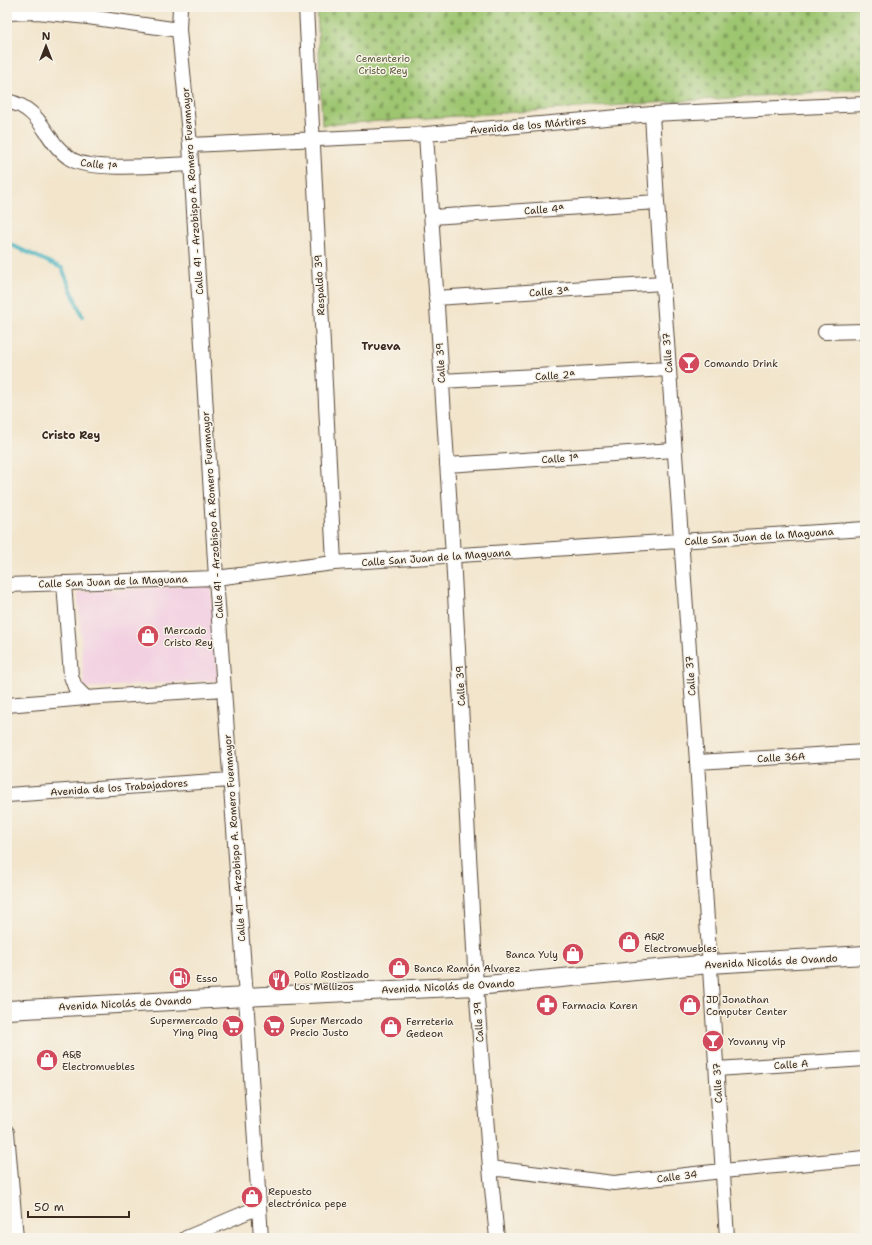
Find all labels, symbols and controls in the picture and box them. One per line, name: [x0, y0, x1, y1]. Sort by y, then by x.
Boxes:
north arrow: [26, 26, 66, 66]
text: N: [42, 29, 51, 44]
park label: Cementerio Cristo Rey: [356, 52, 410, 77]
street label: Calle 41 - Arzobispo A. Romero Fuenmayor: [179, 87, 206, 295]
street label: Avenida de los Mártires: [469, 114, 587, 137]
street label: Calle 1ª: [80, 156, 118, 173]
street label: Calle 4ª: [524, 202, 565, 217]
street label: Respaldo 39: [311, 254, 328, 316]
street label: Calle 3ª: [529, 284, 570, 299]
street label: Calle 37: [660, 332, 675, 374]
district label: Trueva: [362, 339, 401, 354]
street label: Calle 39: [433, 342, 448, 384]
bar icon: Comando Drink: [676, 350, 702, 376]
place label: Comando Drink: [704, 357, 778, 370]
street label: Calle 2ª: [535, 368, 576, 383]
street label: Calle 41 - Arzobispo A. Romero Fuenmayor: [199, 411, 226, 619]
district label: Cristo Rey: [42, 428, 101, 443]
street label: Calle 1ª: [541, 451, 579, 466]
street label: Calle San Juan de la Maguana: [684, 525, 835, 548]
street label: Calle San Juan de la Maguana: [361, 546, 512, 569]
street label: Calle San Juan de la Maguana: [38, 572, 189, 591]
shop icon: Mercado Cristo Rey: [135, 623, 161, 649]
place label: Mercado Cristo Rey: [164, 624, 213, 649]
street label: Calle 37: [683, 655, 698, 697]
street label: Calle 39: [453, 665, 468, 707]
street label: Calle 41 - Arzobispo A. Romero Fuenmayor: [221, 734, 248, 942]
street label: Calle 36A: [757, 750, 805, 765]
street label: Avenida de los Trabajadores: [50, 776, 188, 799]
shop icon: A&R Electromuebles: [616, 929, 642, 955]
place label: A&R Electromuebles: [644, 930, 717, 955]
shop icon: Banca Yuly: [560, 941, 586, 967]
place label: Banca Yuly: [506, 948, 558, 961]
street label: Avenida Nicolás de Ovando: [704, 952, 838, 971]
shop icon: Banca Ramón Alvarez: [386, 955, 412, 981]
place label: Banca Ramón Alvarez: [414, 962, 521, 975]
fuel station icon: Esso: [167, 965, 193, 991]
restaurant icon: Pollo Rostizado Los Mellizos: [266, 967, 292, 993]
place label: Pollo Rostizado Los Mellizos: [294, 968, 369, 993]
place label: Esso: [196, 972, 218, 985]
street label: Avenida Nicolás de Ovando: [381, 977, 515, 996]
pharmacy icon: Farmacia Karen: [534, 992, 560, 1018]
shop icon: JD Jonathan Computer Center: [677, 992, 703, 1018]
place label: JD Jonathan Computer Center: [706, 993, 788, 1018]
street label: Avenida Nicolás de Ovando: [58, 994, 192, 1013]
place label: Farmacia Karen: [562, 999, 638, 1012]
street label: Calle 39: [471, 1001, 486, 1043]
supermarket icon: Supermercado Ying Ping: [220, 1013, 246, 1039]
supermarket icon: Super Mercado Precio Justo: [261, 1013, 287, 1039]
place label: Supermercado Ying Ping: [150, 1014, 218, 1039]
place label: Super Mercado Precio Justo: [290, 1014, 363, 1039]
shop icon: Ferreteria Gedeon: [378, 1014, 404, 1040]
place label: Ferreteria Gedeon: [406, 1015, 454, 1040]
bar icon: Yovanny vip: [700, 1028, 726, 1054]
place label: Yovanny vip: [728, 1035, 786, 1048]
shop icon: A&B Electromuebles: [34, 1047, 60, 1073]
place label: A&B Electromuebles: [62, 1048, 135, 1073]
street label: Calle A: [773, 1057, 809, 1072]
street label: Calle 37: [710, 1062, 725, 1103]
street label: Calle 34: [656, 1168, 698, 1185]
shop icon: Repuesto electrónica pepe: [239, 1184, 265, 1210]
place label: Repuesto electrónica pepe: [268, 1185, 347, 1210]
scale bar: [28, 1193, 129, 1219]
text: 50 m: [34, 1199, 64, 1215]

